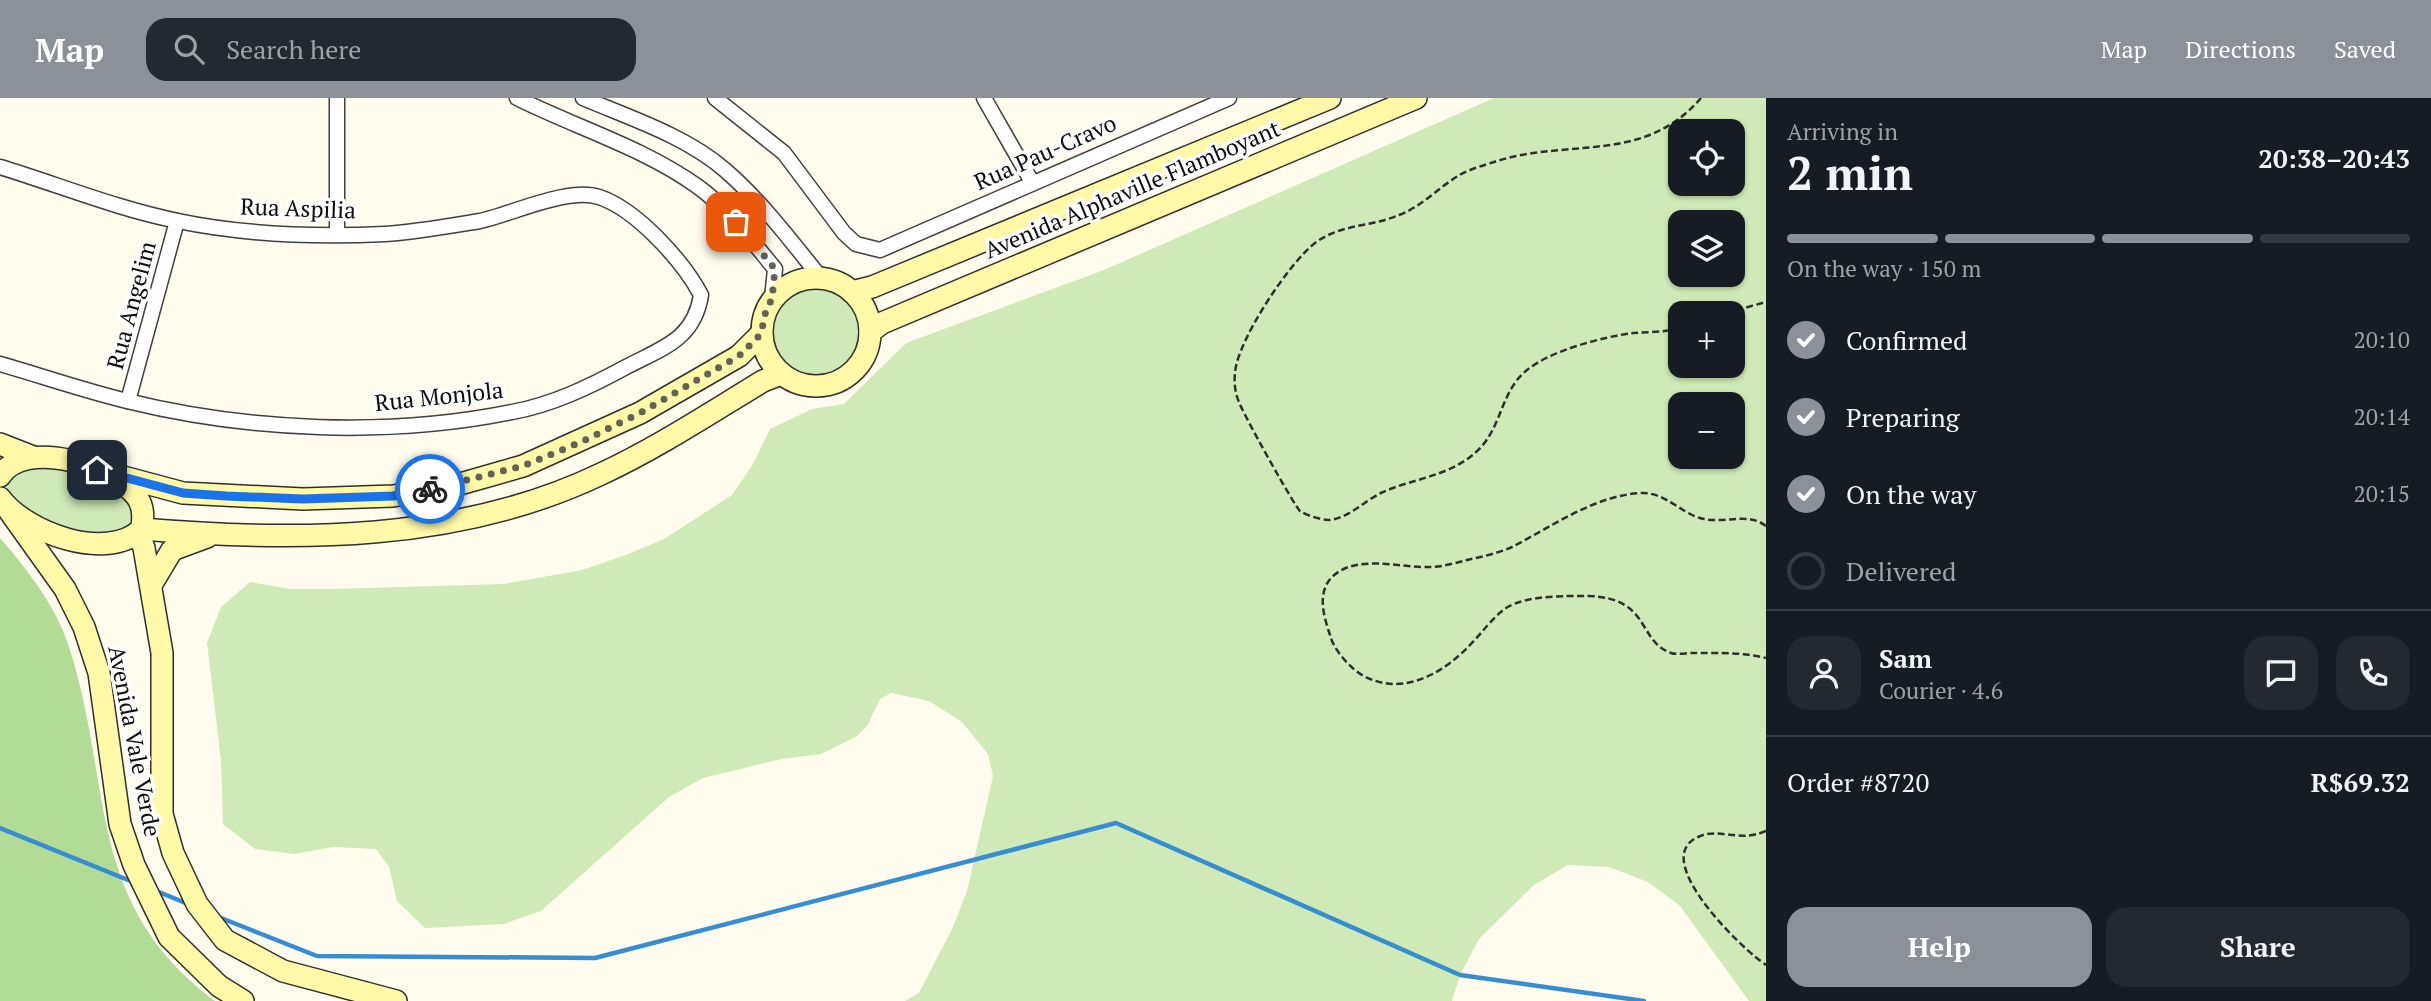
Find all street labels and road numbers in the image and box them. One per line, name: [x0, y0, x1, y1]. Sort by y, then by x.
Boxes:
street label: Rua Pau-Cravo: [969, 107, 1121, 197]
street label: Avenida Alphaville Flamboyant: [979, 112, 1285, 265]
street label: Rua Aspilia: [240, 190, 357, 226]
street label: Rua Angelim: [99, 237, 163, 372]
street label: Rua Monjola: [373, 374, 505, 418]
street label: Avenida Vale Verde: [101, 643, 169, 839]

